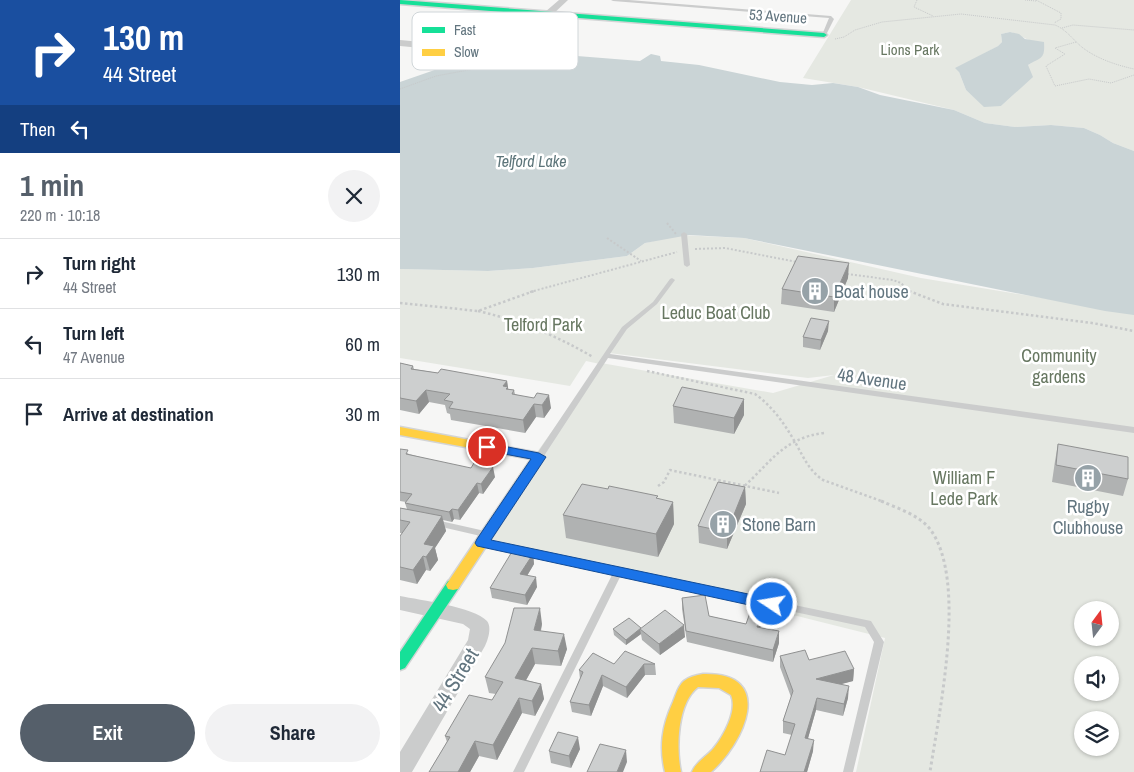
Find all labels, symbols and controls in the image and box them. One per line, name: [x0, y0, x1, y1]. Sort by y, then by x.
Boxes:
street label: 53 Avenue: [748, 4, 808, 29]
legend: [412, 12, 578, 70]
text: 130 m: [103, 14, 184, 61]
icon: right: [20, 20, 85, 85]
text: Fast: [454, 21, 476, 39]
park label: Lions Park: [881, 39, 940, 60]
text: Slow: [454, 43, 480, 61]
text: 44 Street: [103, 59, 176, 89]
icon: left: [66, 115, 94, 143]
text: Then: [20, 116, 56, 142]
water label: Telford Lake: [495, 150, 567, 172]
text: 1 min: [20, 165, 84, 205]
button: close: [328, 170, 380, 222]
text: 220 m · 10:18: [20, 204, 100, 226]
text: Turn right: [63, 250, 135, 276]
icon: right: [20, 260, 48, 288]
text: 130 m: [337, 261, 380, 287]
text: 44 Street: [63, 276, 116, 298]
building icon: Boat house: [800, 276, 830, 306]
place label: Boat house: [834, 279, 909, 304]
park label: Leduc Boat Club: [661, 300, 771, 325]
park label: Telford Park: [504, 312, 583, 337]
text: Turn left: [63, 320, 124, 346]
icon: left: [20, 330, 48, 358]
text: 60 m: [345, 331, 380, 357]
park label: Community gardens: [1021, 343, 1097, 389]
text: 47 Avenue: [63, 346, 125, 368]
street label: 48 Avenue: [836, 362, 908, 396]
icon: arrive: [20, 400, 48, 428]
text: Arrive at destination: [63, 401, 214, 427]
text: 30 m: [345, 401, 380, 427]
pin: [466, 426, 508, 468]
icon: arrive: [473, 433, 501, 461]
building icon: Rugby Clubhouse: [1073, 463, 1103, 493]
park label: William F Lede Park: [930, 465, 998, 511]
place label: Rugby Clubhouse: [1053, 494, 1123, 540]
building icon: Stone Barn: [708, 509, 738, 539]
place label: Stone Barn: [742, 512, 816, 537]
position arrow: [745, 577, 797, 629]
north arrow: [1074, 601, 1119, 646]
map controls: [1074, 601, 1119, 756]
street label: 44 Street: [425, 642, 486, 717]
button: sound: [1074, 656, 1119, 701]
button: Exit: [20, 704, 195, 762]
button: Share: [205, 704, 380, 762]
button: layers: [1074, 711, 1119, 756]

